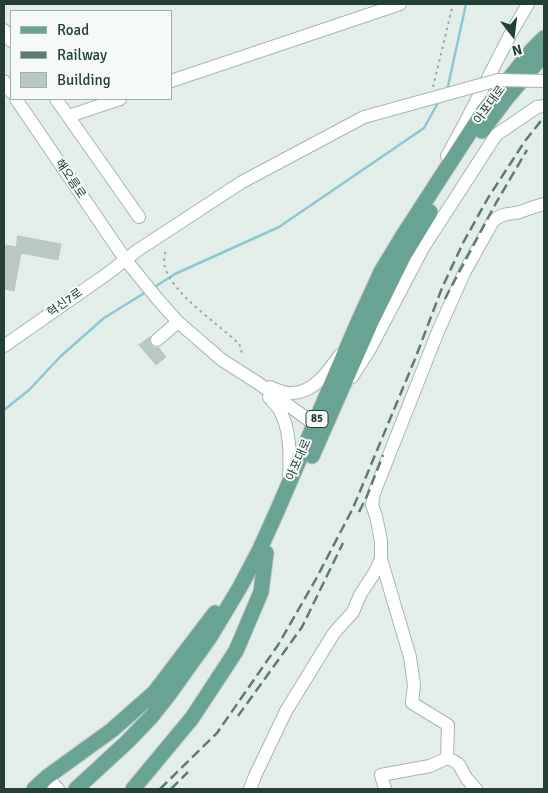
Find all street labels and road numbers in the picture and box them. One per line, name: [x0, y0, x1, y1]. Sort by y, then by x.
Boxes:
street label: 아포대로: [471, 83, 509, 127]
street label: 해오름로: [52, 157, 88, 201]
street label: 혁신7로: [45, 286, 85, 320]
road number: 85: [306, 410, 328, 428]
street label: 아포대로: [283, 437, 315, 483]

